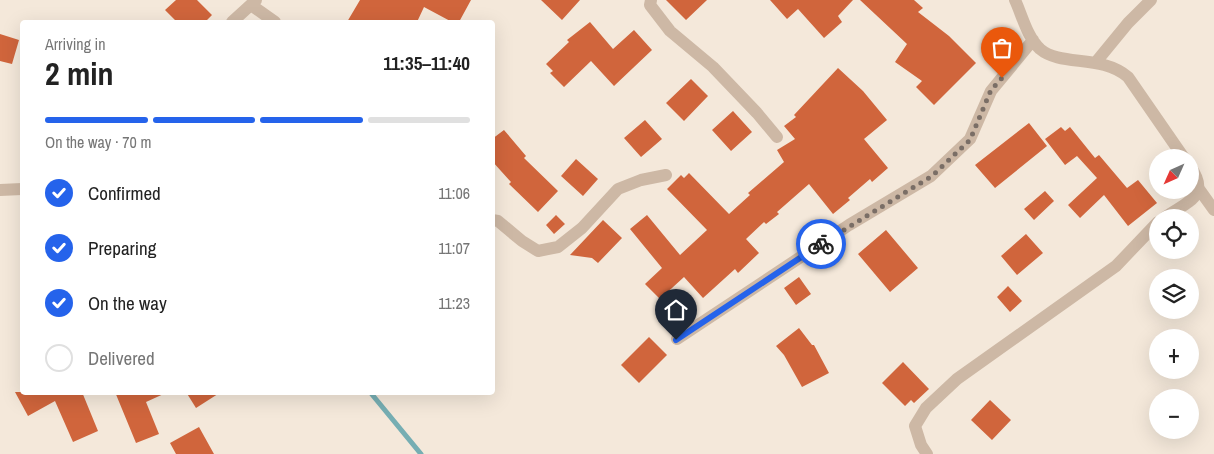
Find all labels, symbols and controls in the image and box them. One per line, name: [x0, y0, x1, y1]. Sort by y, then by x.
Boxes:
pin: [981, 27, 1023, 78]
text: Arriving in: [45, 33, 106, 55]
icon: bag: [988, 34, 1016, 62]
text: 11:35–11:40: [383, 50, 470, 76]
text: 2 min: [45, 52, 114, 95]
text: On the way · 70 m: [45, 131, 151, 153]
north arrow: [1149, 149, 1199, 199]
map controls: [1149, 149, 1199, 439]
icon: check: [45, 179, 73, 207]
text: Confirmed: [88, 180, 161, 206]
text: 11:06: [438, 182, 470, 204]
button: locate: [1149, 209, 1199, 259]
courier: [796, 219, 846, 269]
icon: bike: [807, 230, 835, 258]
icon: check: [45, 234, 73, 262]
text: Preparing: [88, 235, 156, 261]
text: 11:07: [438, 237, 470, 259]
button: layers: [1149, 269, 1199, 319]
icon: check: [45, 289, 73, 317]
pin: [655, 289, 697, 340]
text: On the way: [88, 290, 167, 316]
text: 11:23: [438, 292, 470, 314]
icon: home: [662, 296, 690, 324]
button: +: [1149, 329, 1199, 379]
text: Delivered: [88, 345, 155, 371]
button: −: [1149, 389, 1199, 439]

